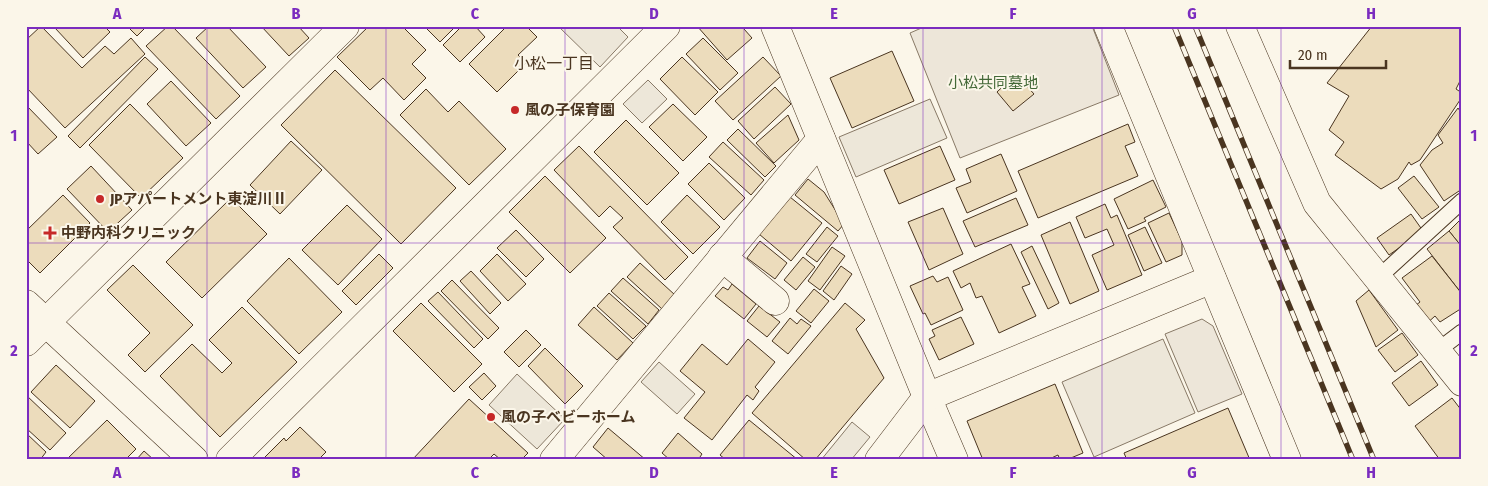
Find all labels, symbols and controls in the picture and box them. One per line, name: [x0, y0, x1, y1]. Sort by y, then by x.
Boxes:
text: A: [112, 4, 122, 23]
text: B: [292, 4, 301, 23]
text: C: [471, 4, 480, 23]
text: D: [649, 4, 659, 23]
text: E: [830, 4, 838, 23]
text: F: [1009, 4, 1017, 23]
text: G: [1187, 4, 1197, 23]
text: H: [1366, 4, 1376, 23]
scale bar: [1290, 38, 1387, 70]
text: 20 m: [1298, 46, 1328, 64]
district label: 小松一丁目: [514, 54, 594, 73]
park label: 小松共同墓地: [948, 74, 1038, 92]
place label: 風の子保育園: [525, 101, 615, 119]
marker: 風の子保育園: [509, 104, 521, 116]
text: 1: [11, 126, 17, 145]
text: 1: [1471, 126, 1477, 145]
place label: JPアパートメント東淀川Ⅱ: [109, 190, 287, 208]
marker: JPアパートメント東淀川Ⅱ: [94, 193, 106, 205]
place label: 中野内科クリニック: [61, 224, 196, 242]
marker: 中野内科クリニック: [43, 226, 57, 240]
text: 2: [9, 341, 18, 360]
text: 2: [1469, 341, 1478, 360]
place label: 風の子ベビーホーム: [501, 408, 636, 426]
marker: 風の子ベビーホーム: [485, 411, 497, 423]
text: A: [112, 463, 122, 482]
text: B: [292, 463, 301, 482]
text: C: [471, 463, 480, 482]
text: D: [649, 463, 659, 482]
text: E: [830, 463, 838, 482]
text: F: [1009, 463, 1017, 482]
text: G: [1187, 463, 1197, 482]
text: H: [1366, 463, 1376, 482]

